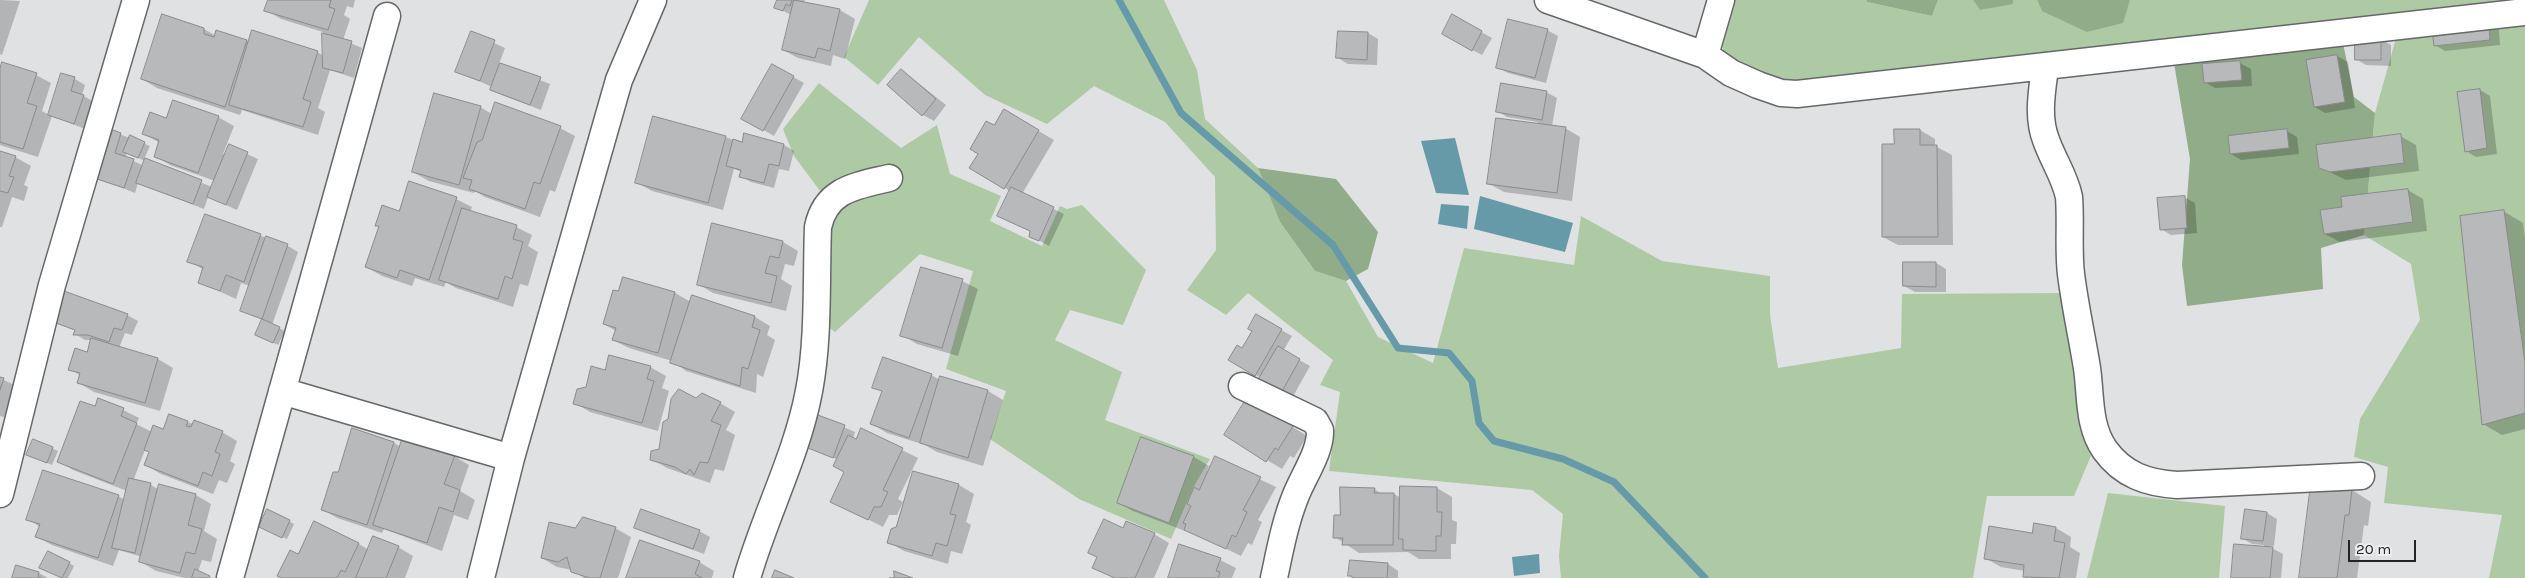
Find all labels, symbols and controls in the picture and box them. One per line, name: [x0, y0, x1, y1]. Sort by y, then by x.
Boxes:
scale bar: [2350, 530, 2418, 562]
text: 20 m: [2356, 540, 2391, 558]

